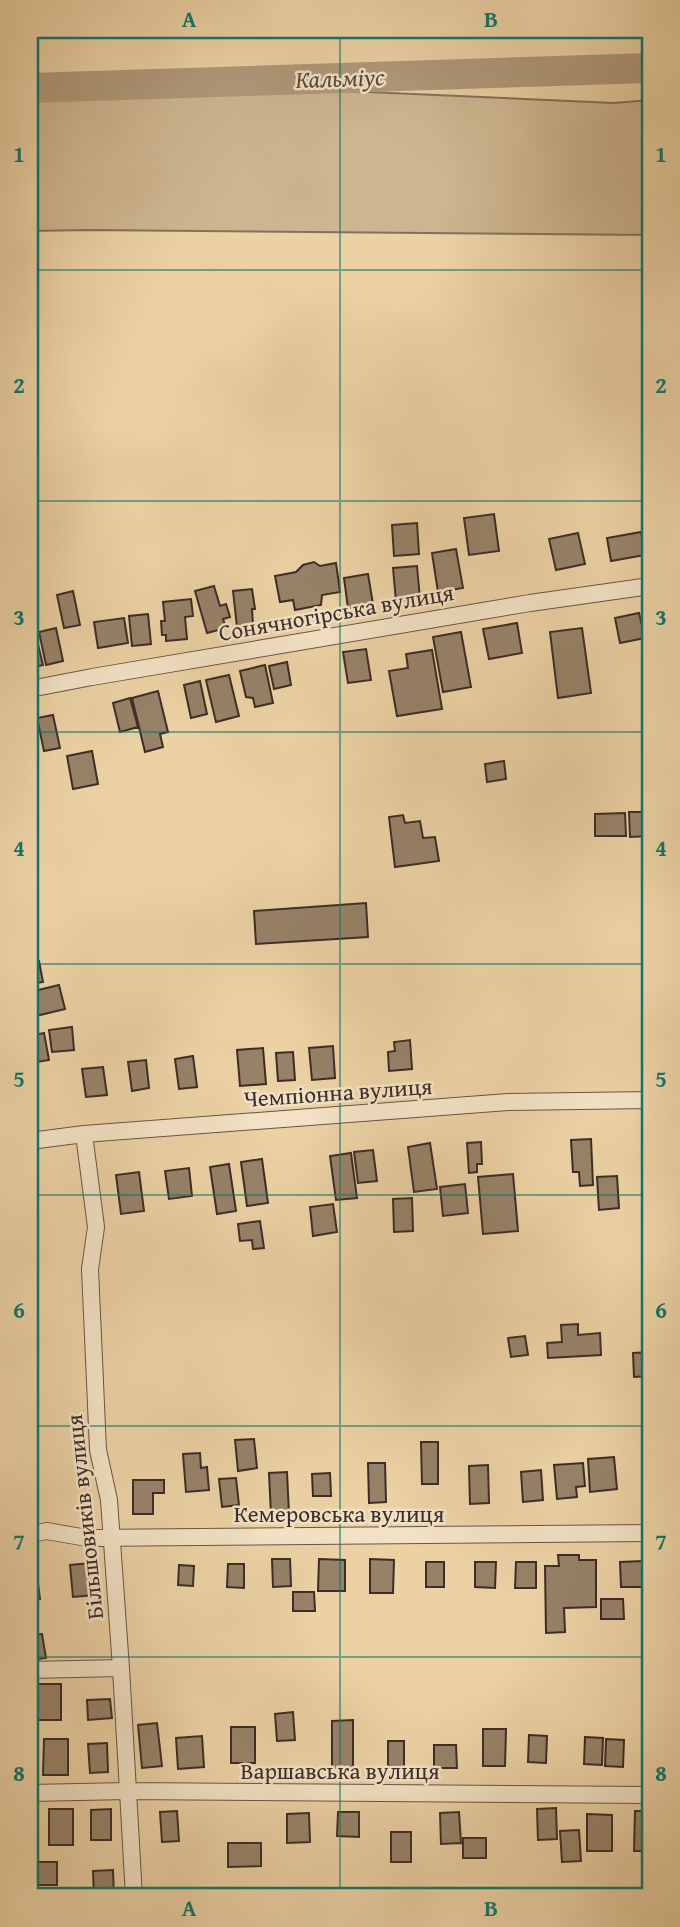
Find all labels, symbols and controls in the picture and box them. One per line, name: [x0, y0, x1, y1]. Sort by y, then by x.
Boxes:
text: A: [182, 2, 197, 35]
text: B: [484, 2, 498, 35]
water label: Кальміус: [295, 59, 386, 97]
text: 1: [13, 137, 25, 170]
text: 1: [655, 137, 667, 170]
text: 2: [13, 368, 25, 401]
text: 2: [655, 368, 667, 401]
street label: Сонячногірська вулиця: [216, 575, 457, 649]
text: 3: [13, 600, 25, 633]
text: 3: [655, 600, 667, 633]
text: 4: [13, 831, 25, 864]
text: 4: [655, 831, 667, 864]
text: 5: [13, 1062, 25, 1095]
text: 5: [655, 1062, 667, 1095]
street label: Чемпіонна вулиця: [243, 1069, 434, 1115]
text: 6: [13, 1293, 25, 1326]
text: 6: [655, 1293, 667, 1326]
street label: Більшовиків вулиця: [57, 1413, 111, 1621]
street label: Кемеровська вулиця: [234, 1497, 445, 1530]
text: 7: [13, 1525, 25, 1558]
text: 7: [655, 1525, 667, 1558]
street label: Варшавська вулиця: [240, 1754, 440, 1787]
text: 8: [13, 1756, 25, 1789]
text: 8: [655, 1756, 667, 1789]
text: A: [182, 1891, 197, 1924]
text: B: [484, 1891, 498, 1924]

